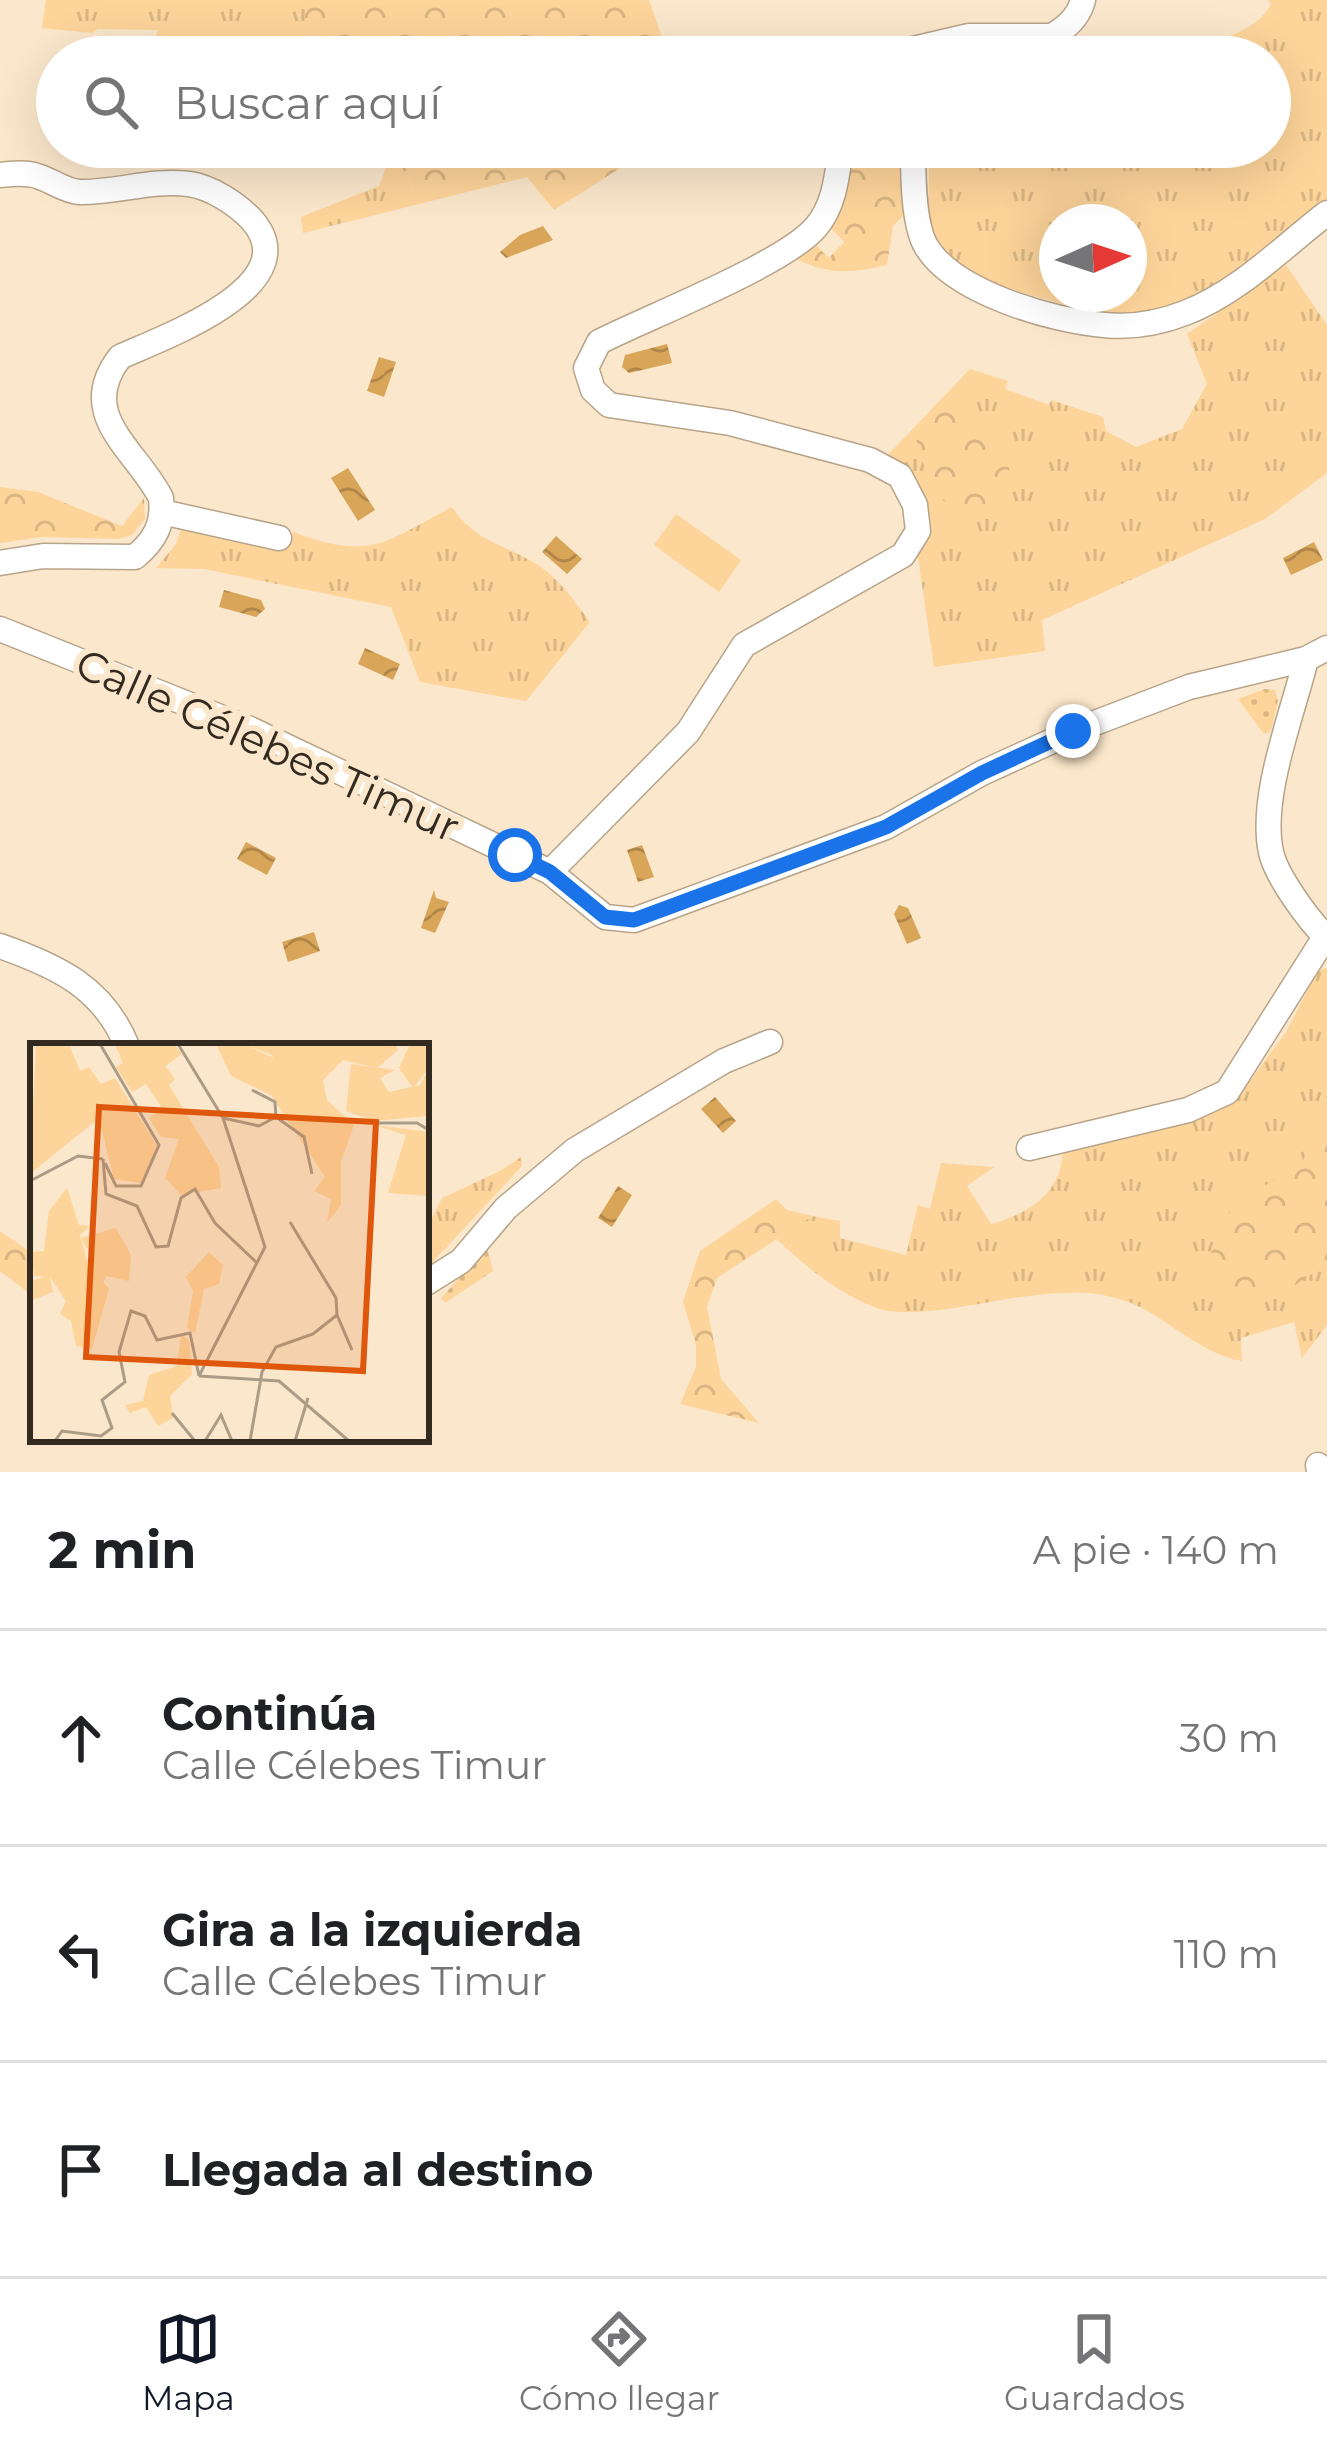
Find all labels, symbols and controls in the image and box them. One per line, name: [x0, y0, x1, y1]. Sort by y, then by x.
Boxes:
search box: [36, 36, 1291, 168]
icon: search: [78, 69, 144, 135]
text: Buscar aquí: [174, 75, 441, 130]
north arrow: [1039, 204, 1147, 312]
street label: Calle Célebes Timur: [68, 637, 468, 853]
route end: [1046, 704, 1100, 758]
route start: [488, 828, 542, 882]
inset map: [30, 1043, 429, 1442]
text: 2 min: [48, 1519, 197, 1581]
text: A pie · 140 m: [1033, 1526, 1279, 1574]
text: Continúa: [162, 1686, 377, 1741]
icon: ahead: [48, 1705, 114, 1771]
text: 30 m: [1180, 1714, 1279, 1762]
text: Calle Célebes Timur: [162, 1741, 547, 1789]
text: Gira a la izquierda: [162, 1902, 582, 1957]
icon: left: [48, 1921, 114, 1987]
text: 110 m: [1173, 1930, 1279, 1978]
text: Calle Célebes Timur: [162, 1957, 547, 2005]
icon: arrive: [48, 2137, 114, 2203]
text: Llegada al destino: [162, 2142, 594, 2197]
tab: Mapa: [142, 2306, 235, 2418]
tab: Cómo llegar: [519, 2306, 720, 2418]
tab: Guardados: [1004, 2306, 1185, 2418]

